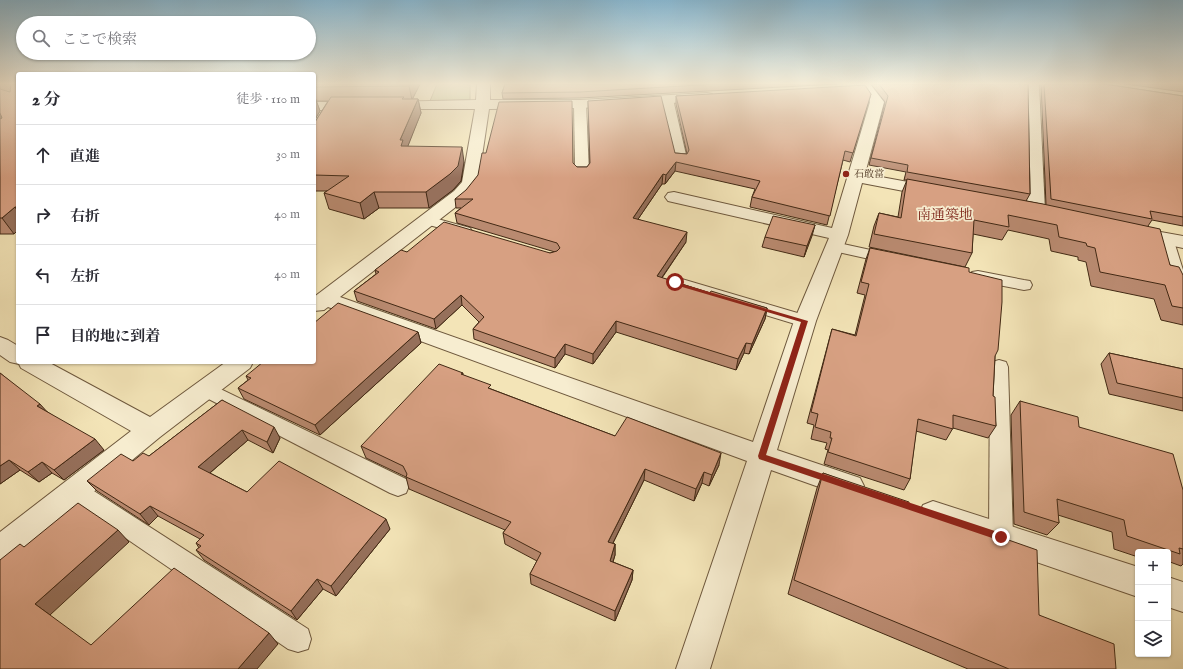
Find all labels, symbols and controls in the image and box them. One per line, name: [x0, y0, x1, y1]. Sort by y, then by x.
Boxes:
search box: [16, 16, 316, 60]
icon: search: [30, 27, 52, 49]
text: ここで検索: [62, 30, 137, 49]
text: 2 分: [32, 90, 61, 111]
text: 徒歩 · 110 m: [237, 91, 300, 108]
icon: ahead: [32, 144, 54, 166]
text: 30 m: [276, 146, 300, 163]
text: 直進: [70, 147, 100, 166]
place label: 石敢當: [854, 168, 884, 181]
marker: 石敢當: [841, 169, 851, 179]
icon: right: [32, 204, 54, 226]
text: 40 m: [274, 206, 300, 223]
district label: 南通築地: [917, 206, 973, 224]
text: 右折: [70, 207, 100, 226]
icon: left: [32, 264, 54, 286]
text: 40 m: [274, 266, 300, 283]
text: 左折: [70, 267, 100, 286]
route start: [666, 273, 684, 291]
icon: arrive: [32, 324, 54, 346]
text: 目的地に到着: [70, 327, 160, 346]
route end: [992, 528, 1010, 546]
map controls: [1135, 549, 1171, 657]
button: +: [1135, 549, 1171, 585]
button: −: [1135, 585, 1171, 621]
button: layers: [1135, 621, 1171, 657]

